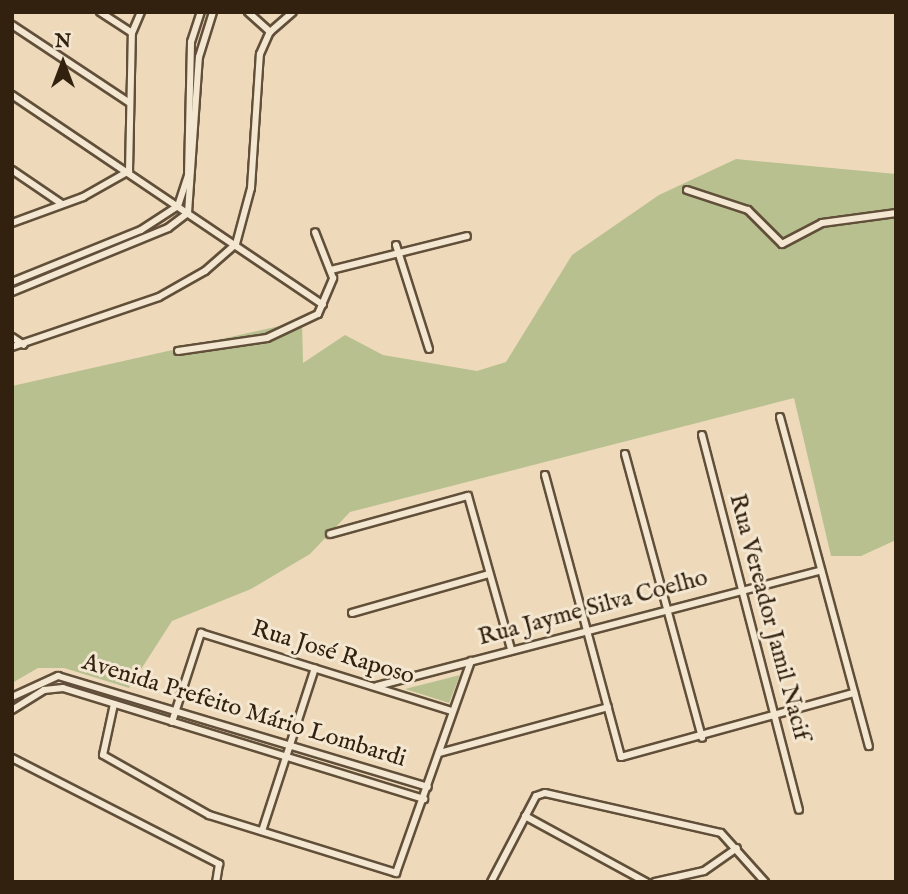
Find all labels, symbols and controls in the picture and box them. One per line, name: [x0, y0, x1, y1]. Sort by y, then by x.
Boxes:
north arrow: [28, 28, 98, 98]
text: N: [55, 30, 71, 54]
street label: Rua Vereador Jamil Nacif: [722, 491, 816, 743]
street label: Rua Jayme Silva Coelho: [475, 563, 711, 653]
street label: Rua José Raposo: [248, 615, 418, 691]
street label: Avenida Prefeito Mário Lombardi: [79, 648, 409, 774]

